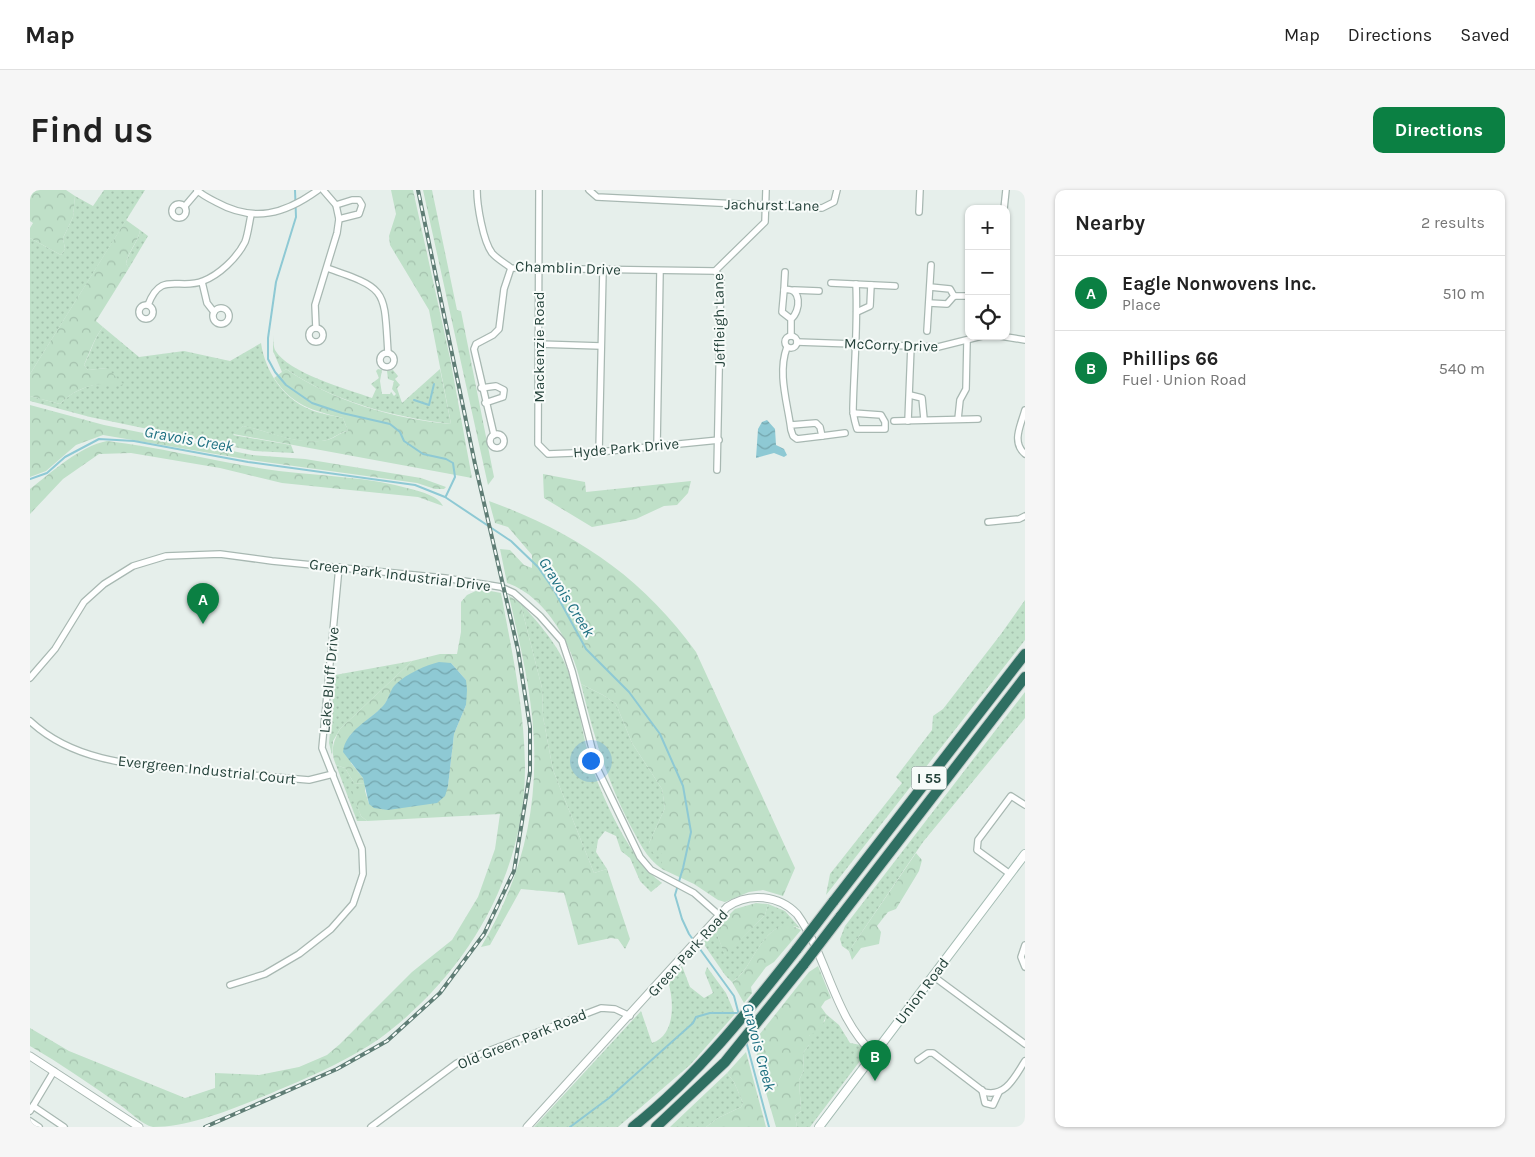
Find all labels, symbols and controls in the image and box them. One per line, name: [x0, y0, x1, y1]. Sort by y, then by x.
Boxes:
text: Map: [25, 21, 75, 49]
text: Map: [1284, 24, 1320, 46]
text: Directions: [1348, 24, 1432, 46]
text: Saved: [1460, 24, 1510, 46]
button: Directions: [1373, 107, 1505, 153]
text: Find us: [30, 110, 153, 151]
street label: Jachurst Lane: [724, 195, 820, 215]
map controls: [965, 205, 1010, 340]
button: +: [965, 205, 1010, 250]
text: Nearby: [1075, 211, 1145, 235]
text: 2 results: [1421, 213, 1485, 232]
button: −: [965, 250, 1010, 295]
street label: Chamblin Drive: [515, 257, 621, 279]
street label: Jeffleigh Lane: [709, 273, 729, 367]
text: Eagle Nonwovens Inc.: [1122, 273, 1316, 295]
text: A: [1086, 284, 1096, 303]
text: 510 m: [1442, 284, 1485, 303]
street label: Mackenzie Road: [530, 291, 548, 403]
button: locate: [965, 295, 1010, 340]
text: Place: [1122, 295, 1161, 314]
street label: McCorry Drive: [844, 334, 938, 356]
text: Phillips 66: [1122, 348, 1218, 370]
text: B: [1086, 359, 1096, 378]
text: 540 m: [1439, 359, 1485, 378]
text: Fuel · Union Road: [1122, 370, 1247, 389]
water label: Gravois Creek: [143, 422, 236, 456]
street label: Hyde Park Drive: [572, 434, 680, 462]
water label: Gravois Creek: [535, 554, 599, 641]
street label: Green Park Industrial Drive: [308, 555, 492, 595]
pin: A: [187, 583, 219, 624]
street label: Lake Bluff Drive: [315, 626, 343, 734]
your location: [578, 748, 604, 774]
street label: Evergreen Industrial Court: [117, 752, 297, 788]
road number: I 55: [912, 766, 946, 790]
street label: Green Park Road: [644, 905, 732, 1001]
street label: Union Road: [891, 954, 953, 1028]
water label: Gravois Creek: [738, 1001, 780, 1094]
street label: Old Green Park Road: [455, 1005, 589, 1073]
pin: B: [859, 1040, 891, 1081]

